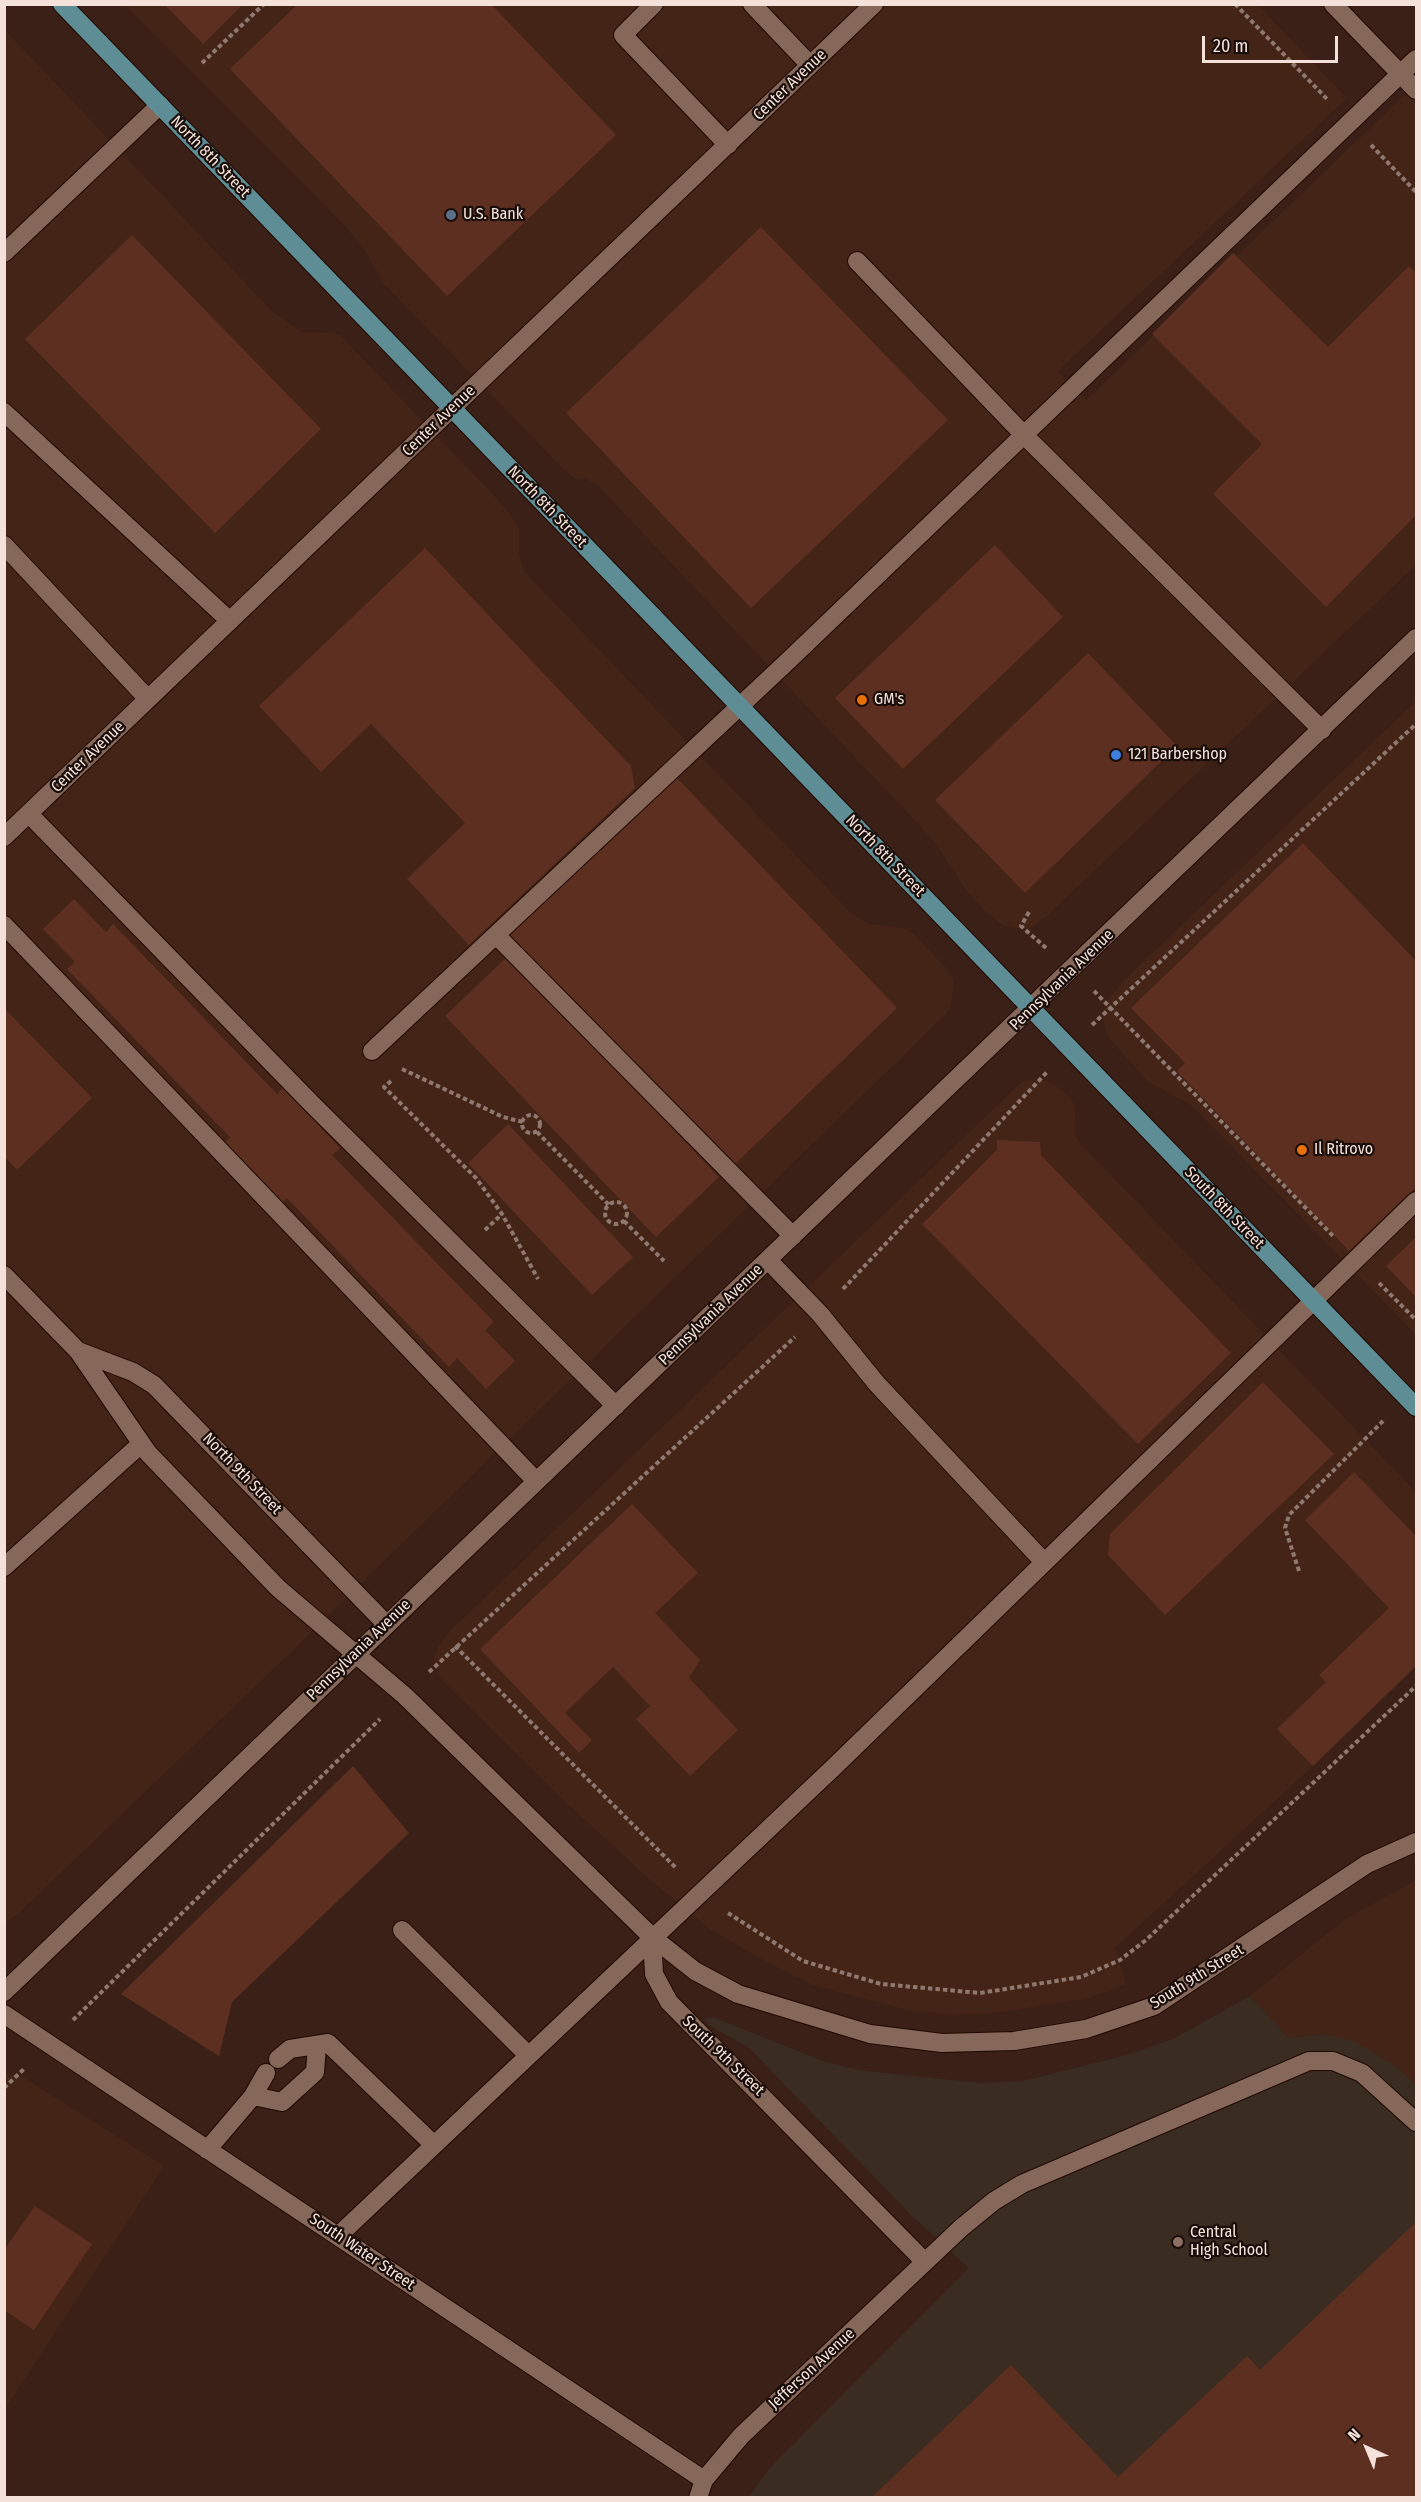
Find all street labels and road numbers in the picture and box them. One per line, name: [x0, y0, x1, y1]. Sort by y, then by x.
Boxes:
street label: Center Avenue: [749, 45, 831, 125]
street label: North 8th Street: [166, 112, 254, 202]
street label: Center Avenue: [398, 381, 480, 461]
street label: North 8th Street: [503, 462, 591, 552]
street label: Center Avenue: [47, 717, 129, 797]
street label: North 8th Street: [841, 811, 929, 901]
street label: Pennsylvania Avenue: [1006, 925, 1118, 1035]
street label: South 8th Street: [1180, 1163, 1268, 1253]
street label: Pennsylvania Avenue: [655, 1260, 767, 1370]
street label: North 9th Street: [198, 1429, 286, 1519]
street label: Pennsylvania Avenue: [303, 1595, 415, 1705]
street label: South 9th Street: [1147, 1941, 1247, 2013]
street label: South 9th Street: [678, 2012, 768, 2100]
street label: South Water Street: [306, 2210, 418, 2294]
street label: Jefferson Avenue: [765, 2324, 859, 2414]

